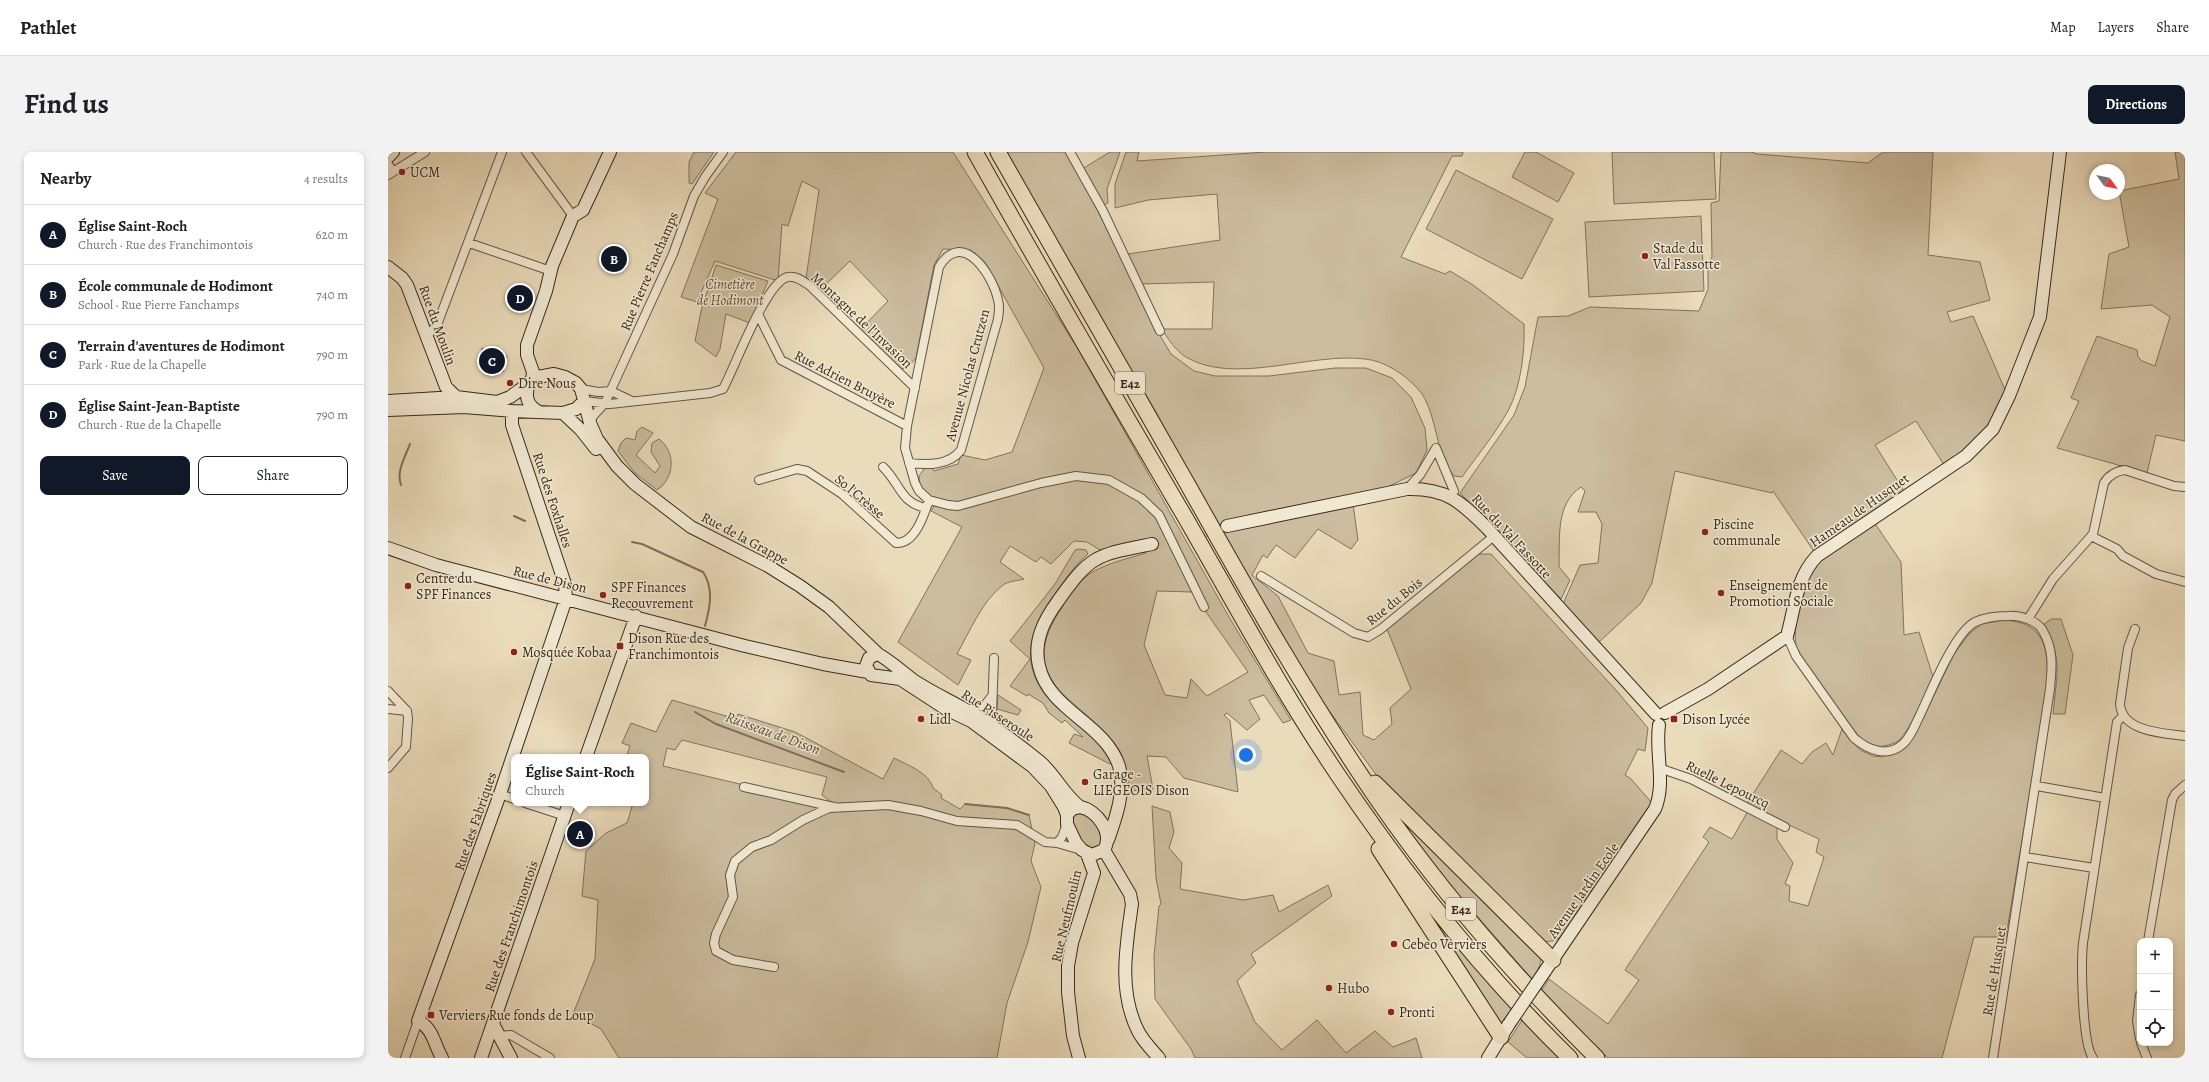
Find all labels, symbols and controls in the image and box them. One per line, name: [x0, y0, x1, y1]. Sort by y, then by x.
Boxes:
text: Pathlet: [20, 15, 76, 41]
text: Map: [2050, 18, 2076, 37]
text: Layers: [2098, 18, 2134, 37]
text: Share: [2156, 18, 2189, 37]
text: Find us: [24, 85, 109, 123]
button: Directions: [2088, 85, 2185, 124]
place label: UCM: [410, 163, 440, 182]
north arrow: [2089, 164, 2125, 200]
text: Nearby: [40, 167, 91, 190]
marker: UCM: [397, 167, 407, 177]
text: 4 results: [304, 170, 348, 187]
street label: Rue Pierre Fanchamps: [616, 209, 683, 334]
text: Église Saint-Roch: [78, 216, 187, 236]
text: A: [49, 226, 57, 243]
text: 620 m: [315, 226, 348, 243]
text: Church · Rue des Franchimontois: [78, 236, 253, 253]
place label: Stade du Val Fassotte: [1652, 239, 1720, 274]
pin: B: [601, 244, 627, 274]
marker: Stade du Val Fassotte: [1640, 251, 1650, 261]
street label: Montagne de l'Invasion: [807, 268, 917, 373]
park label: Cimetière de Hodimont: [697, 275, 764, 310]
text: École communale de Hodimont: [78, 276, 273, 296]
street label: Rue du Moulin: [414, 283, 461, 368]
pin: D: [507, 283, 533, 313]
text: B: [49, 286, 57, 303]
text: 740 m: [316, 286, 348, 303]
text: School · Rue Pierre Fanchamps: [78, 296, 239, 313]
street label: Avenue Nicolas Crutzen: [940, 307, 994, 444]
text: Terrain d'aventures de Hodimont: [78, 336, 285, 356]
text: C: [49, 346, 57, 363]
text: 790 m: [316, 346, 348, 363]
pin: C: [479, 346, 505, 376]
street label: Rue Adrien Bruyère: [791, 346, 899, 413]
text: Park · Rue de la Chapelle: [78, 356, 206, 373]
road number: E42: [1115, 372, 1145, 394]
place label: Dire Nous: [518, 374, 576, 393]
marker: Dire Nous: [505, 378, 515, 388]
text: Église Saint-Jean-Baptiste: [78, 396, 240, 416]
text: D: [48, 406, 58, 423]
text: 790 m: [316, 406, 348, 423]
text: Church · Rue de la Chapelle: [78, 416, 221, 433]
street label: Rue des Foxhalles: [528, 450, 577, 550]
button: Save: [40, 456, 190, 495]
button: Share: [198, 456, 348, 495]
street label: Hameau de Husquet: [1806, 469, 1913, 552]
street label: So l'Crèsse: [830, 470, 889, 523]
street label: Rue du Val Fassotte: [1467, 490, 1556, 583]
street label: Rue de la Grappe: [698, 508, 792, 569]
place label: Piscine communale: [1713, 515, 1780, 550]
marker: Piscine communale: [1700, 527, 1710, 537]
street label: Rue de Dison: [511, 561, 589, 598]
place label: Centre du SPF Finances: [416, 569, 491, 604]
street label: Rue du Bois: [1362, 573, 1426, 630]
place label: Enseignement de Promotion Sociale: [1729, 576, 1834, 611]
place label: SPF Finances Recouvrement: [611, 578, 694, 613]
marker: Centre du SPF Finances: [403, 581, 413, 591]
marker: Enseignement de Promotion Sociale: [1716, 588, 1726, 598]
marker: SPF Finances Recouvrement: [598, 590, 608, 600]
place label: Dison Rue des Franchimontois: [628, 629, 719, 664]
marker: Dison Rue des Franchimontois: [615, 641, 625, 651]
place label: Mosquée Kobaa: [522, 643, 612, 662]
marker: Mosquée Kobaa: [509, 647, 519, 657]
street label: Rue Pisseroule: [958, 685, 1038, 746]
water label: Ruisseau de Dison: [723, 707, 823, 759]
place label: Lidl: [929, 710, 952, 729]
place label: Dison Lycée: [1682, 710, 1750, 729]
marker: Lidl: [916, 714, 926, 724]
marker: Dison Lycée: [1669, 714, 1679, 724]
your location: [1236, 745, 1256, 765]
popup: [511, 754, 649, 806]
street label: Ruelle Lepourcq: [1683, 756, 1773, 813]
text: Église Saint-Roch: [525, 762, 635, 782]
place label: Garage - LIEGEOIS Dison: [1093, 765, 1190, 800]
street label: Rue des Fabriques: [450, 769, 501, 873]
marker: Garage - LIEGEOIS Dison: [1080, 777, 1090, 787]
text: Church: [525, 782, 565, 799]
pin: A: [567, 819, 593, 849]
street label: Avenue Jardin Ecole: [1543, 839, 1623, 943]
street label: Rue des Franchimontois: [480, 858, 543, 995]
street label: Rue Neufmoulin: [1047, 868, 1086, 964]
road number: E42: [1446, 898, 1476, 920]
street label: Rue de Husquet: [1978, 924, 2011, 1017]
place label: Cebeo Verviers: [1402, 935, 1487, 954]
map controls: [2137, 938, 2173, 1046]
button: +: [2137, 938, 2173, 974]
marker: Cebeo Verviers: [1389, 939, 1399, 949]
button: −: [2137, 974, 2173, 1010]
place label: Hubo: [1337, 979, 1369, 998]
marker: Hubo: [1324, 983, 1334, 993]
place label: Pronti: [1399, 1003, 1435, 1022]
place label: Verviers Rue fonds de Loup: [438, 1006, 594, 1025]
marker: Pronti: [1386, 1007, 1396, 1017]
marker: Verviers Rue fonds de Loup: [426, 1010, 436, 1020]
button: locate: [2137, 1010, 2173, 1046]

